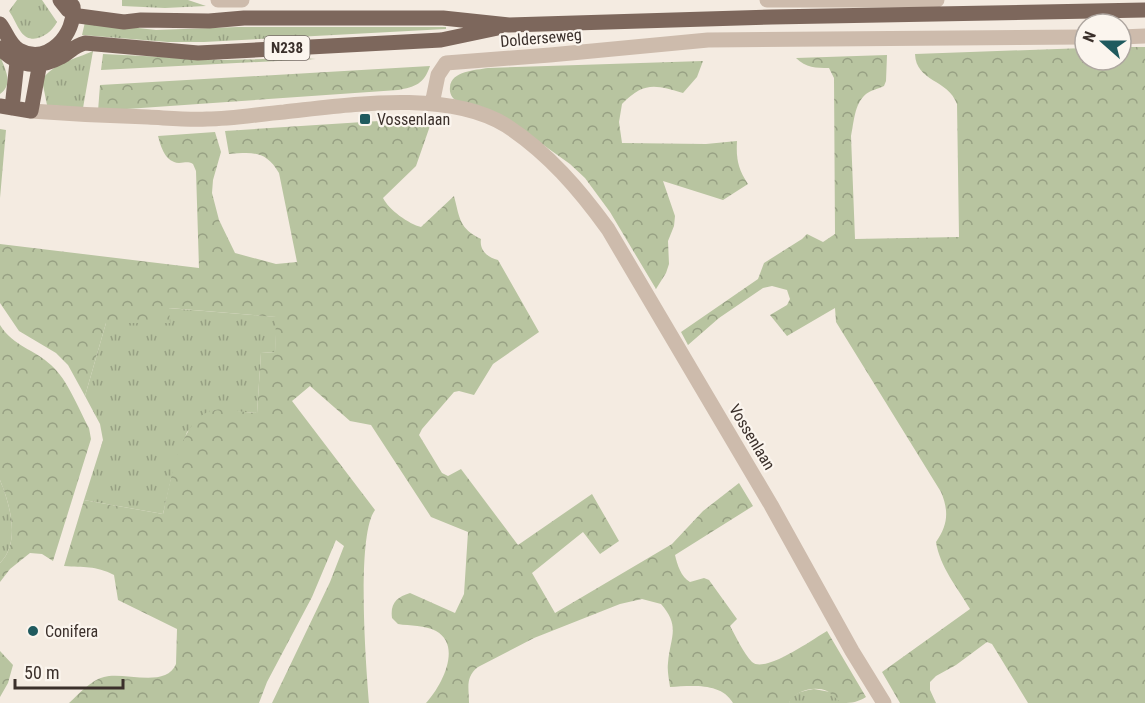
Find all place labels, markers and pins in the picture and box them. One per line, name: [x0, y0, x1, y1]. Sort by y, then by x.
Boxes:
place label: Vossenlaan: [377, 110, 450, 129]
marker: Vossenlaan: [358, 112, 372, 126]
place label: Conifera: [45, 622, 98, 641]
marker: Conifera: [26, 624, 40, 638]

